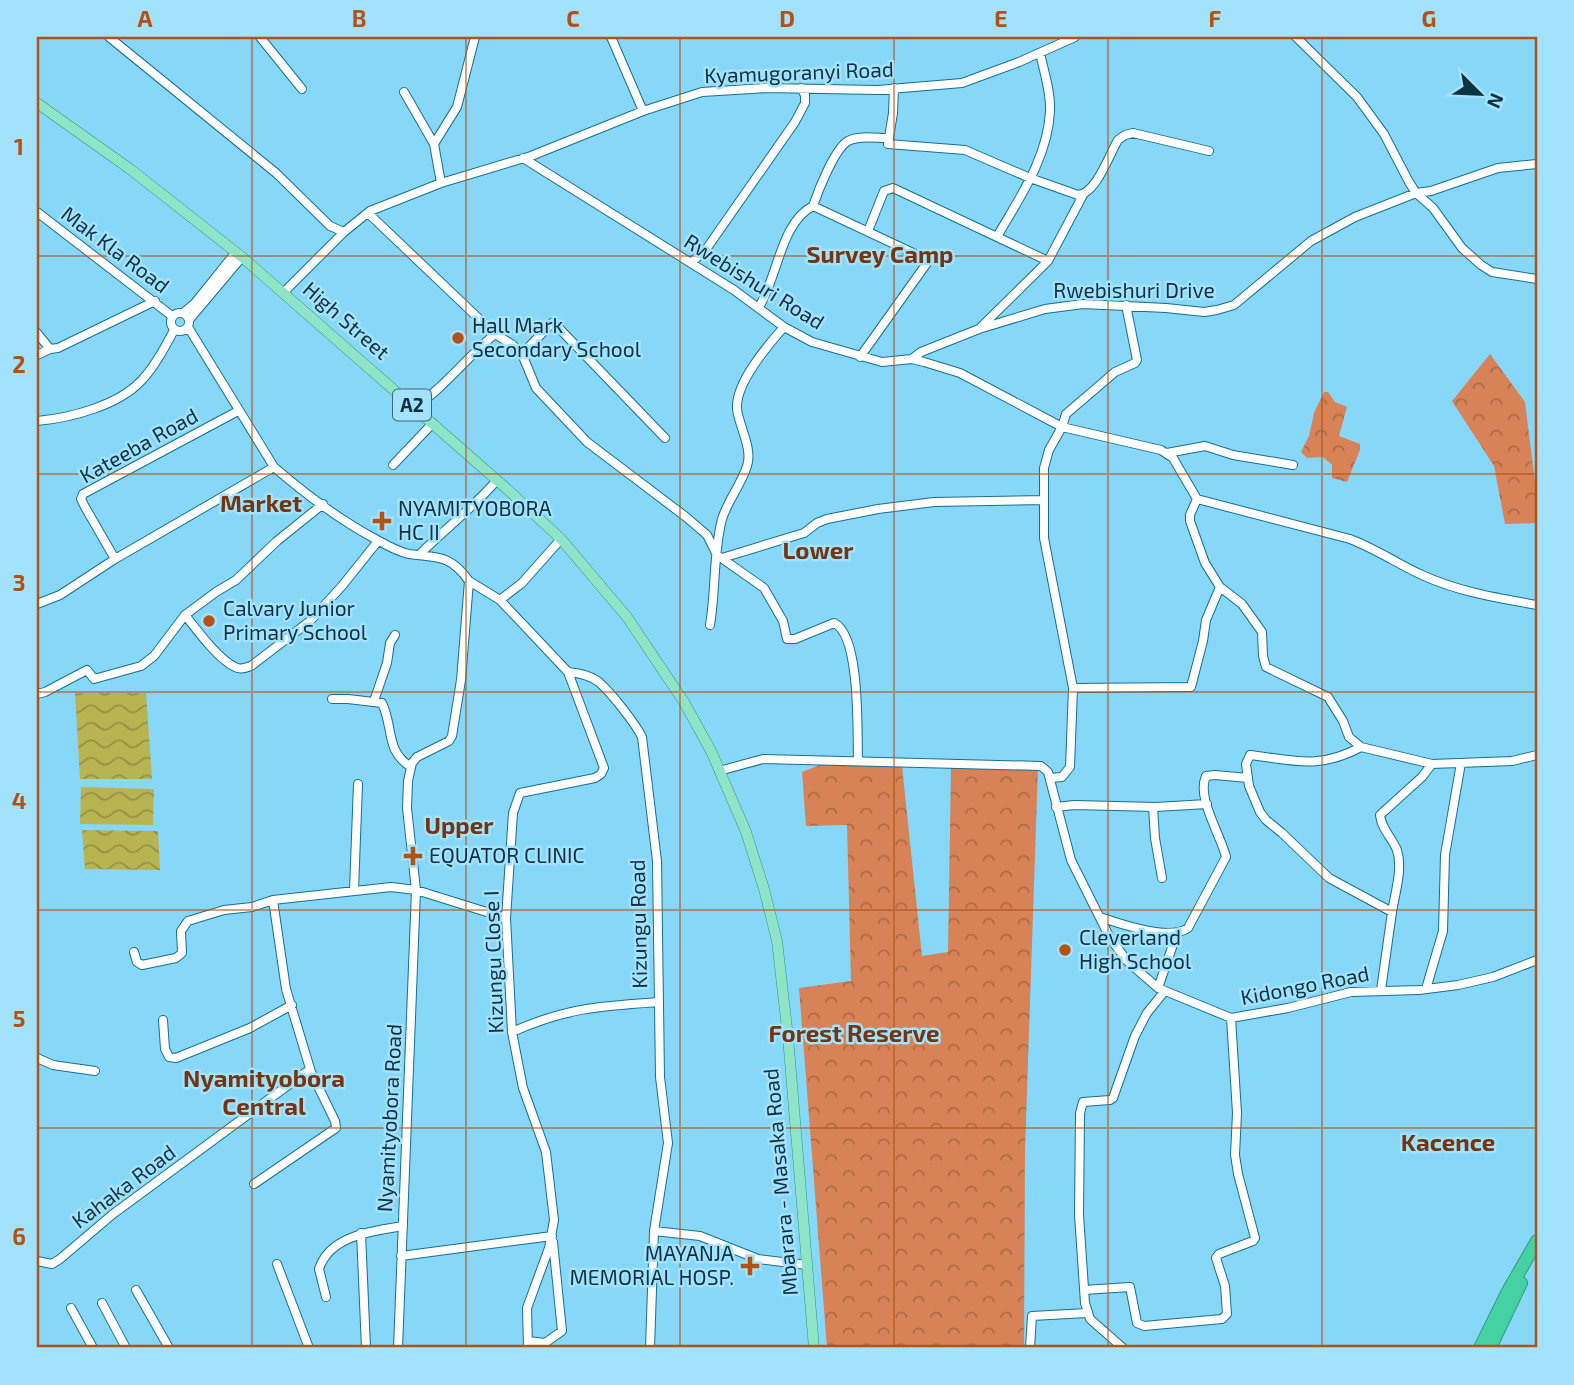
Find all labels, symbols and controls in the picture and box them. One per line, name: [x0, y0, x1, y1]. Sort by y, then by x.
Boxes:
text: A: [137, 4, 153, 32]
text: B: [352, 4, 366, 32]
text: C: [566, 4, 580, 32]
text: D: [779, 4, 795, 32]
text: E: [994, 4, 1008, 32]
text: F: [1209, 4, 1222, 32]
text: G: [1422, 4, 1436, 32]
street label: Kyamugoranyi Road: [704, 56, 894, 87]
north arrow: [1444, 60, 1514, 130]
text: N: [1483, 90, 1509, 112]
text: 1: [14, 132, 24, 160]
street label: Mak Kla Road: [57, 200, 175, 297]
street label: Rwebishuri Road: [680, 228, 829, 334]
district label: Survey Camp: [807, 239, 953, 268]
street label: High Street: [299, 276, 395, 364]
street label: Rwebishuri Drive: [1053, 277, 1215, 302]
place label: Hall Mark Secondary School: [472, 312, 642, 361]
marker: Hall Mark Secondary School: [450, 330, 466, 346]
text: 2: [12, 350, 26, 378]
road number: A2: [393, 390, 431, 420]
street label: Kateeba Road: [75, 402, 202, 487]
district label: Market: [220, 488, 302, 517]
place label: NYAMITYOBORA HC II: [398, 495, 552, 544]
marker: NYAMITYOBORA HC II: [372, 511, 392, 531]
district label: Lower: [783, 535, 854, 564]
text: 3: [12, 568, 26, 596]
place label: Calvary Junior Primary School: [223, 595, 368, 644]
marker: Calvary Junior Primary School: [201, 613, 217, 629]
text: 4: [12, 786, 26, 814]
district label: Upper: [424, 810, 494, 839]
place label: EQUATOR CLINIC: [429, 842, 585, 868]
marker: EQUATOR CLINIC: [403, 846, 423, 866]
street label: Kizungu Road: [624, 859, 651, 989]
street label: Kizungu Close I: [478, 890, 507, 1034]
place label: Cleverland High School: [1079, 924, 1192, 973]
marker: Cleverland High School: [1057, 942, 1073, 958]
street label: Kidongo Road: [1238, 960, 1371, 1009]
text: 5: [13, 1004, 25, 1032]
district label: Forest Reserve: [769, 1018, 939, 1047]
street label: Nyamityobora Road: [371, 1023, 406, 1213]
district label: Nyamityobora Central: [183, 1063, 345, 1120]
street label: Mbarara - Masaka Road: [757, 1067, 802, 1297]
district label: Kacence: [1401, 1127, 1495, 1156]
street label: Kahaka Road: [66, 1139, 180, 1233]
text: 6: [12, 1222, 26, 1250]
place label: MAYANJA MEMORIAL HOSP.: [569, 1240, 734, 1289]
marker: MAYANJA MEMORIAL HOSP.: [740, 1256, 760, 1276]

